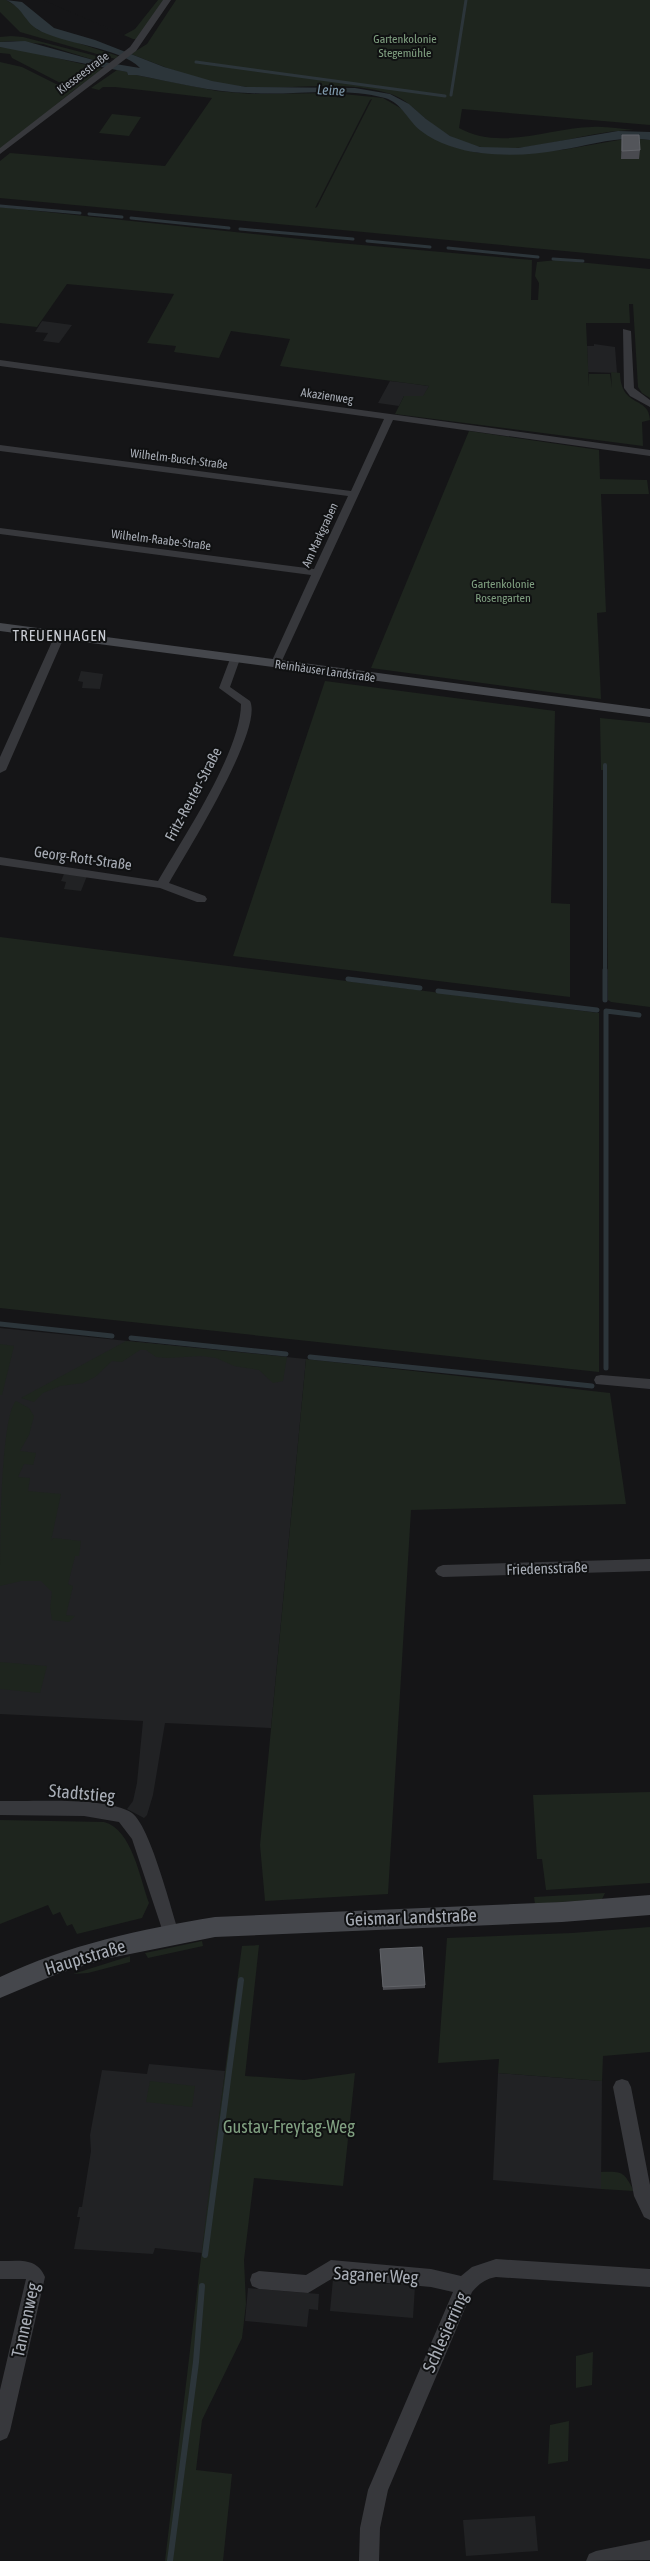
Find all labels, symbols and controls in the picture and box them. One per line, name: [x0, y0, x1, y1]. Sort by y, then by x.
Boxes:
park label: Gartenkolonie Stegemühle: [373, 32, 437, 60]
street label: Kiesseestraße: [54, 49, 112, 97]
water label: Leine: [317, 81, 345, 99]
street label: Akazienweg: [300, 385, 355, 407]
street label: Wilhelm-Busch-Straße: [129, 446, 229, 472]
street label: Am Markgraben: [299, 500, 341, 570]
street label: Wilhelm-Raabe-Straße: [110, 527, 212, 553]
park label: Gartenkolonie Rosengarten: [471, 577, 535, 605]
district label: TREUENHAGEN: [13, 627, 107, 644]
street label: Reinhäuser Landstraße: [274, 657, 376, 685]
street label: Fritz-Reuter-Straße: [161, 744, 225, 844]
street label: Georg-Rott-Straße: [33, 843, 133, 873]
street label: Friedensstraße: [506, 1558, 588, 1578]
street label: Stadtstieg: [48, 1780, 116, 1806]
street label: Geismar Landstraße: [345, 1904, 477, 1930]
street label: Hauptstraße: [42, 1935, 128, 1979]
park label: Gustav-Freytag-Weg: [223, 2116, 355, 2137]
street label: Saganer Weg: [333, 2262, 419, 2288]
street label: Tannenweg: [7, 2280, 43, 2359]
street label: Schlesierring: [418, 2288, 472, 2375]

